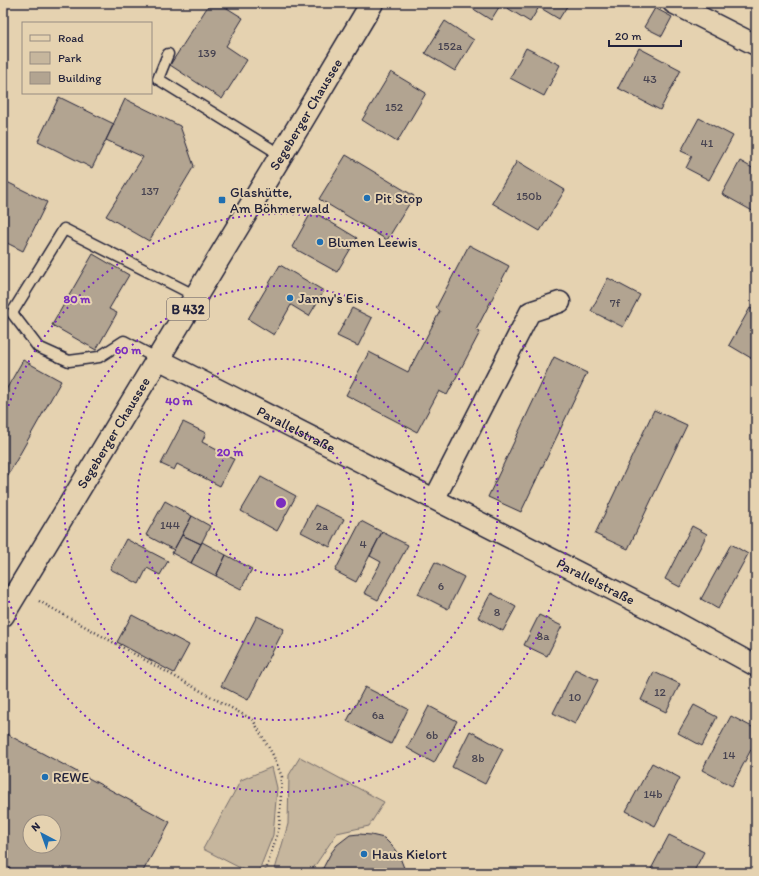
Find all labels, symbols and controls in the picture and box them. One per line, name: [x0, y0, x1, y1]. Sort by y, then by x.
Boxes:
legend: [22, 22, 152, 94]
scale bar: [609, 22, 681, 48]
text: 20 m: [615, 29, 642, 43]
text: Road: [58, 31, 84, 45]
house number: 152a: [438, 39, 463, 53]
house number: 139: [198, 46, 216, 60]
text: Park: [58, 51, 82, 65]
street label: Segeberger Chaussee: [266, 55, 346, 174]
text: Building: [58, 71, 102, 85]
house number: 43: [643, 72, 657, 86]
house number: 152: [385, 100, 404, 114]
house number: 41: [701, 136, 714, 150]
house number: 137: [141, 184, 159, 198]
place label: Glashütte, Am Böhmerwald: [230, 184, 330, 217]
house number: 150b: [516, 189, 542, 203]
place label: Pit Stop: [375, 190, 423, 207]
marker: Pit Stop: [362, 193, 372, 203]
marker: Glashütte, Am Böhmerwald: [217, 195, 227, 205]
place label: Blumen Leewis: [328, 234, 418, 251]
marker: Blumen Leewis: [315, 237, 325, 247]
place label: Janny's Eis: [298, 290, 363, 307]
text: 80 m: [64, 292, 91, 306]
marker: Janny's Eis: [285, 293, 295, 303]
house number: 7f: [610, 296, 621, 310]
road number: B 432: [167, 298, 209, 320]
text: 60 m: [115, 343, 142, 357]
street label: Segeberger Chaussee: [73, 374, 154, 492]
text: 40 m: [165, 394, 194, 408]
street label: Parallelstraße: [254, 403, 338, 457]
text: 20 m: [217, 445, 244, 459]
centre of rings: [274, 496, 288, 510]
house number: 144: [160, 518, 180, 532]
house number: 2a: [316, 519, 329, 533]
house number: 4: [359, 537, 367, 551]
street label: Parallelstraße: [554, 555, 638, 609]
house number: 6: [438, 579, 444, 593]
house number: 8: [494, 605, 501, 619]
house number: 8a: [537, 629, 550, 643]
house number: 12: [654, 685, 667, 699]
house number: 10: [569, 690, 581, 704]
house number: 6a: [372, 708, 385, 722]
house number: 6b: [426, 728, 438, 742]
house number: 14: [723, 748, 735, 762]
house number: 8b: [472, 751, 484, 765]
place label: REWE: [53, 769, 89, 786]
marker: REWE: [40, 772, 50, 782]
house number: 14b: [643, 787, 663, 801]
north arrow: [22, 814, 62, 854]
text: N: [29, 819, 43, 834]
place label: Haus Kielort: [372, 846, 447, 863]
marker: Haus Kielort: [359, 849, 369, 859]

